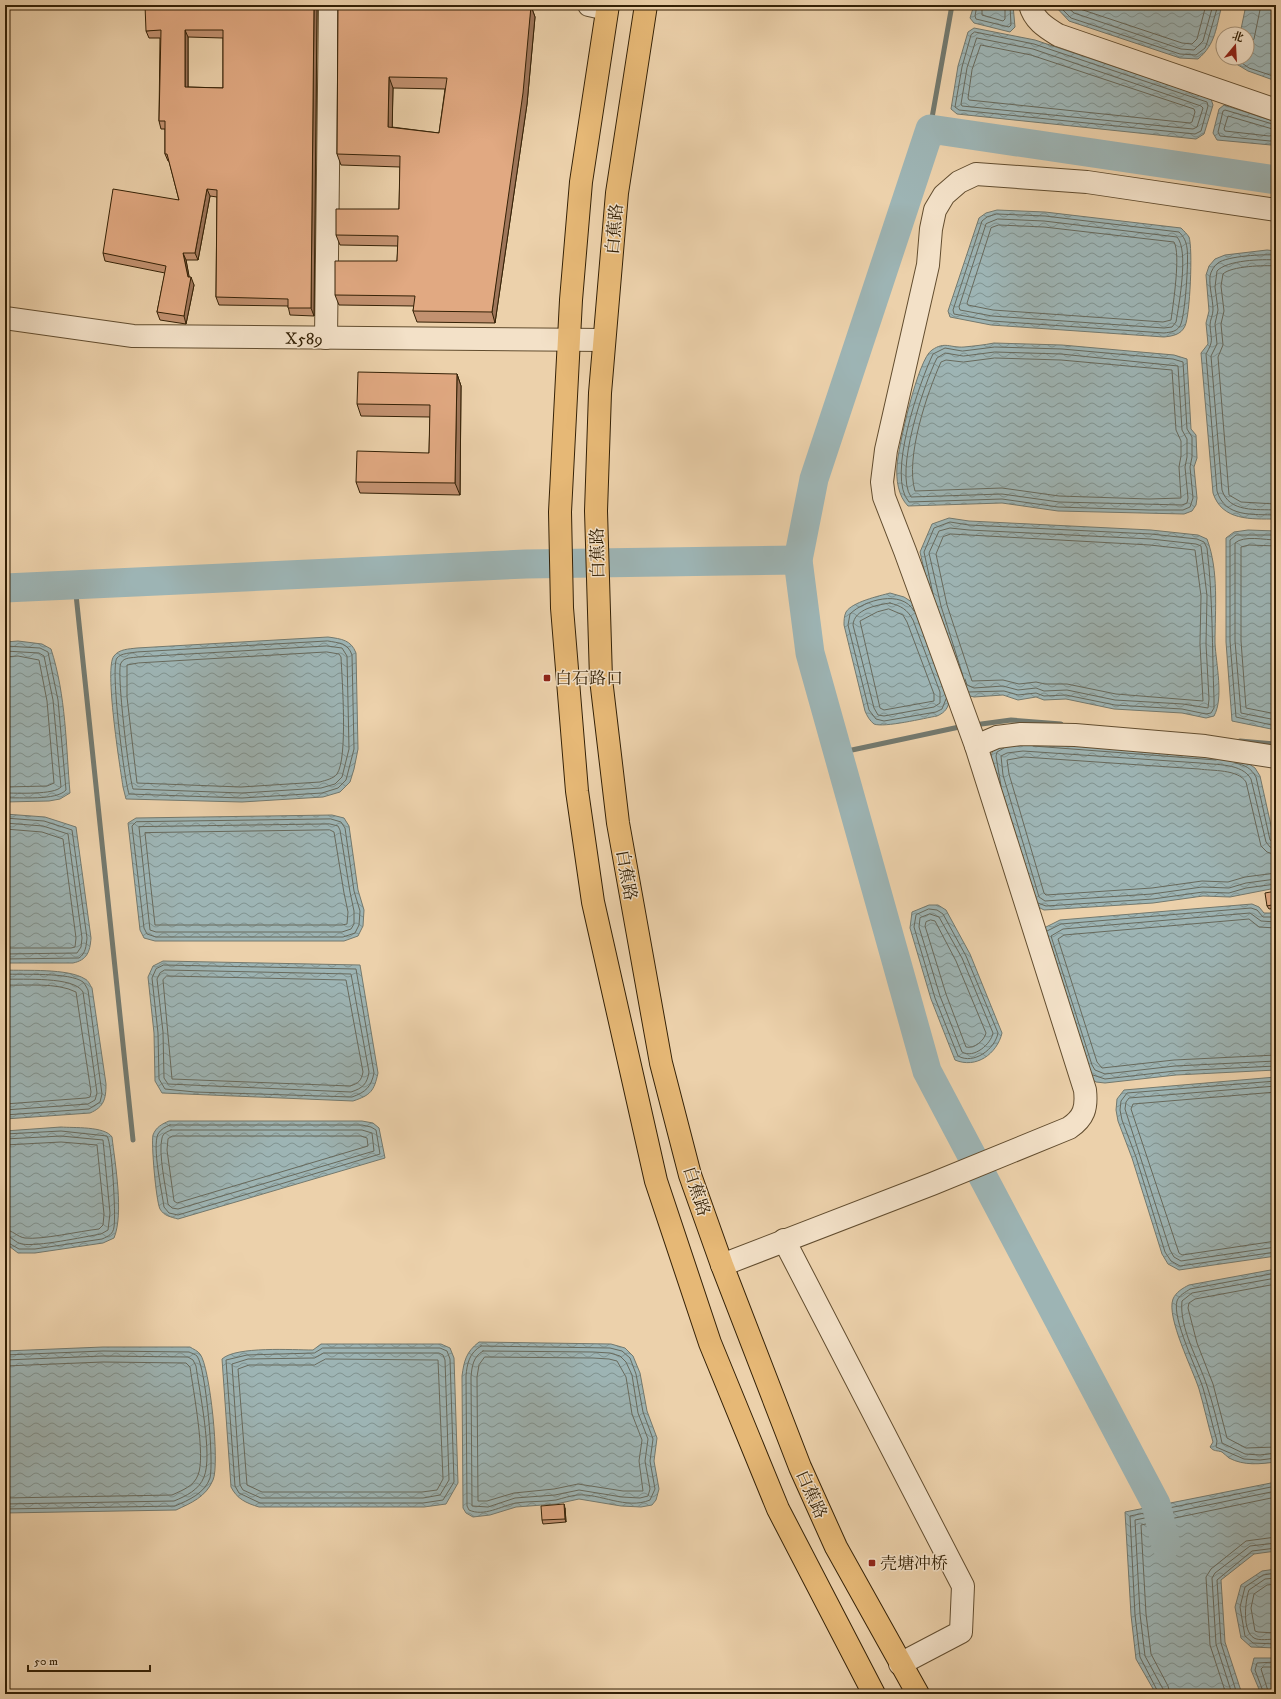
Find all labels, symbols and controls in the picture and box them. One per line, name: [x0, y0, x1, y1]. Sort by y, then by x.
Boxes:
north arrow: [1215, 26, 1255, 66]
text: 北: [1230, 29, 1245, 46]
street label: 白蕉路: [602, 203, 628, 255]
street label: X589: [285, 328, 323, 350]
street label: 白蕉路: [587, 527, 609, 579]
place label: 白石路口: [555, 668, 623, 690]
marker: 白石路口: [542, 673, 552, 683]
street label: 白蕉路: [611, 848, 641, 902]
street label: 白蕉路: [678, 1164, 714, 1219]
street label: 白蕉路: [791, 1467, 832, 1522]
place label: 壳塘冲桥: [880, 1553, 948, 1575]
marker: 壳塘冲桥: [867, 1558, 877, 1568]
scale bar: [28, 1647, 150, 1673]
text: 50 m: [34, 1654, 58, 1669]

